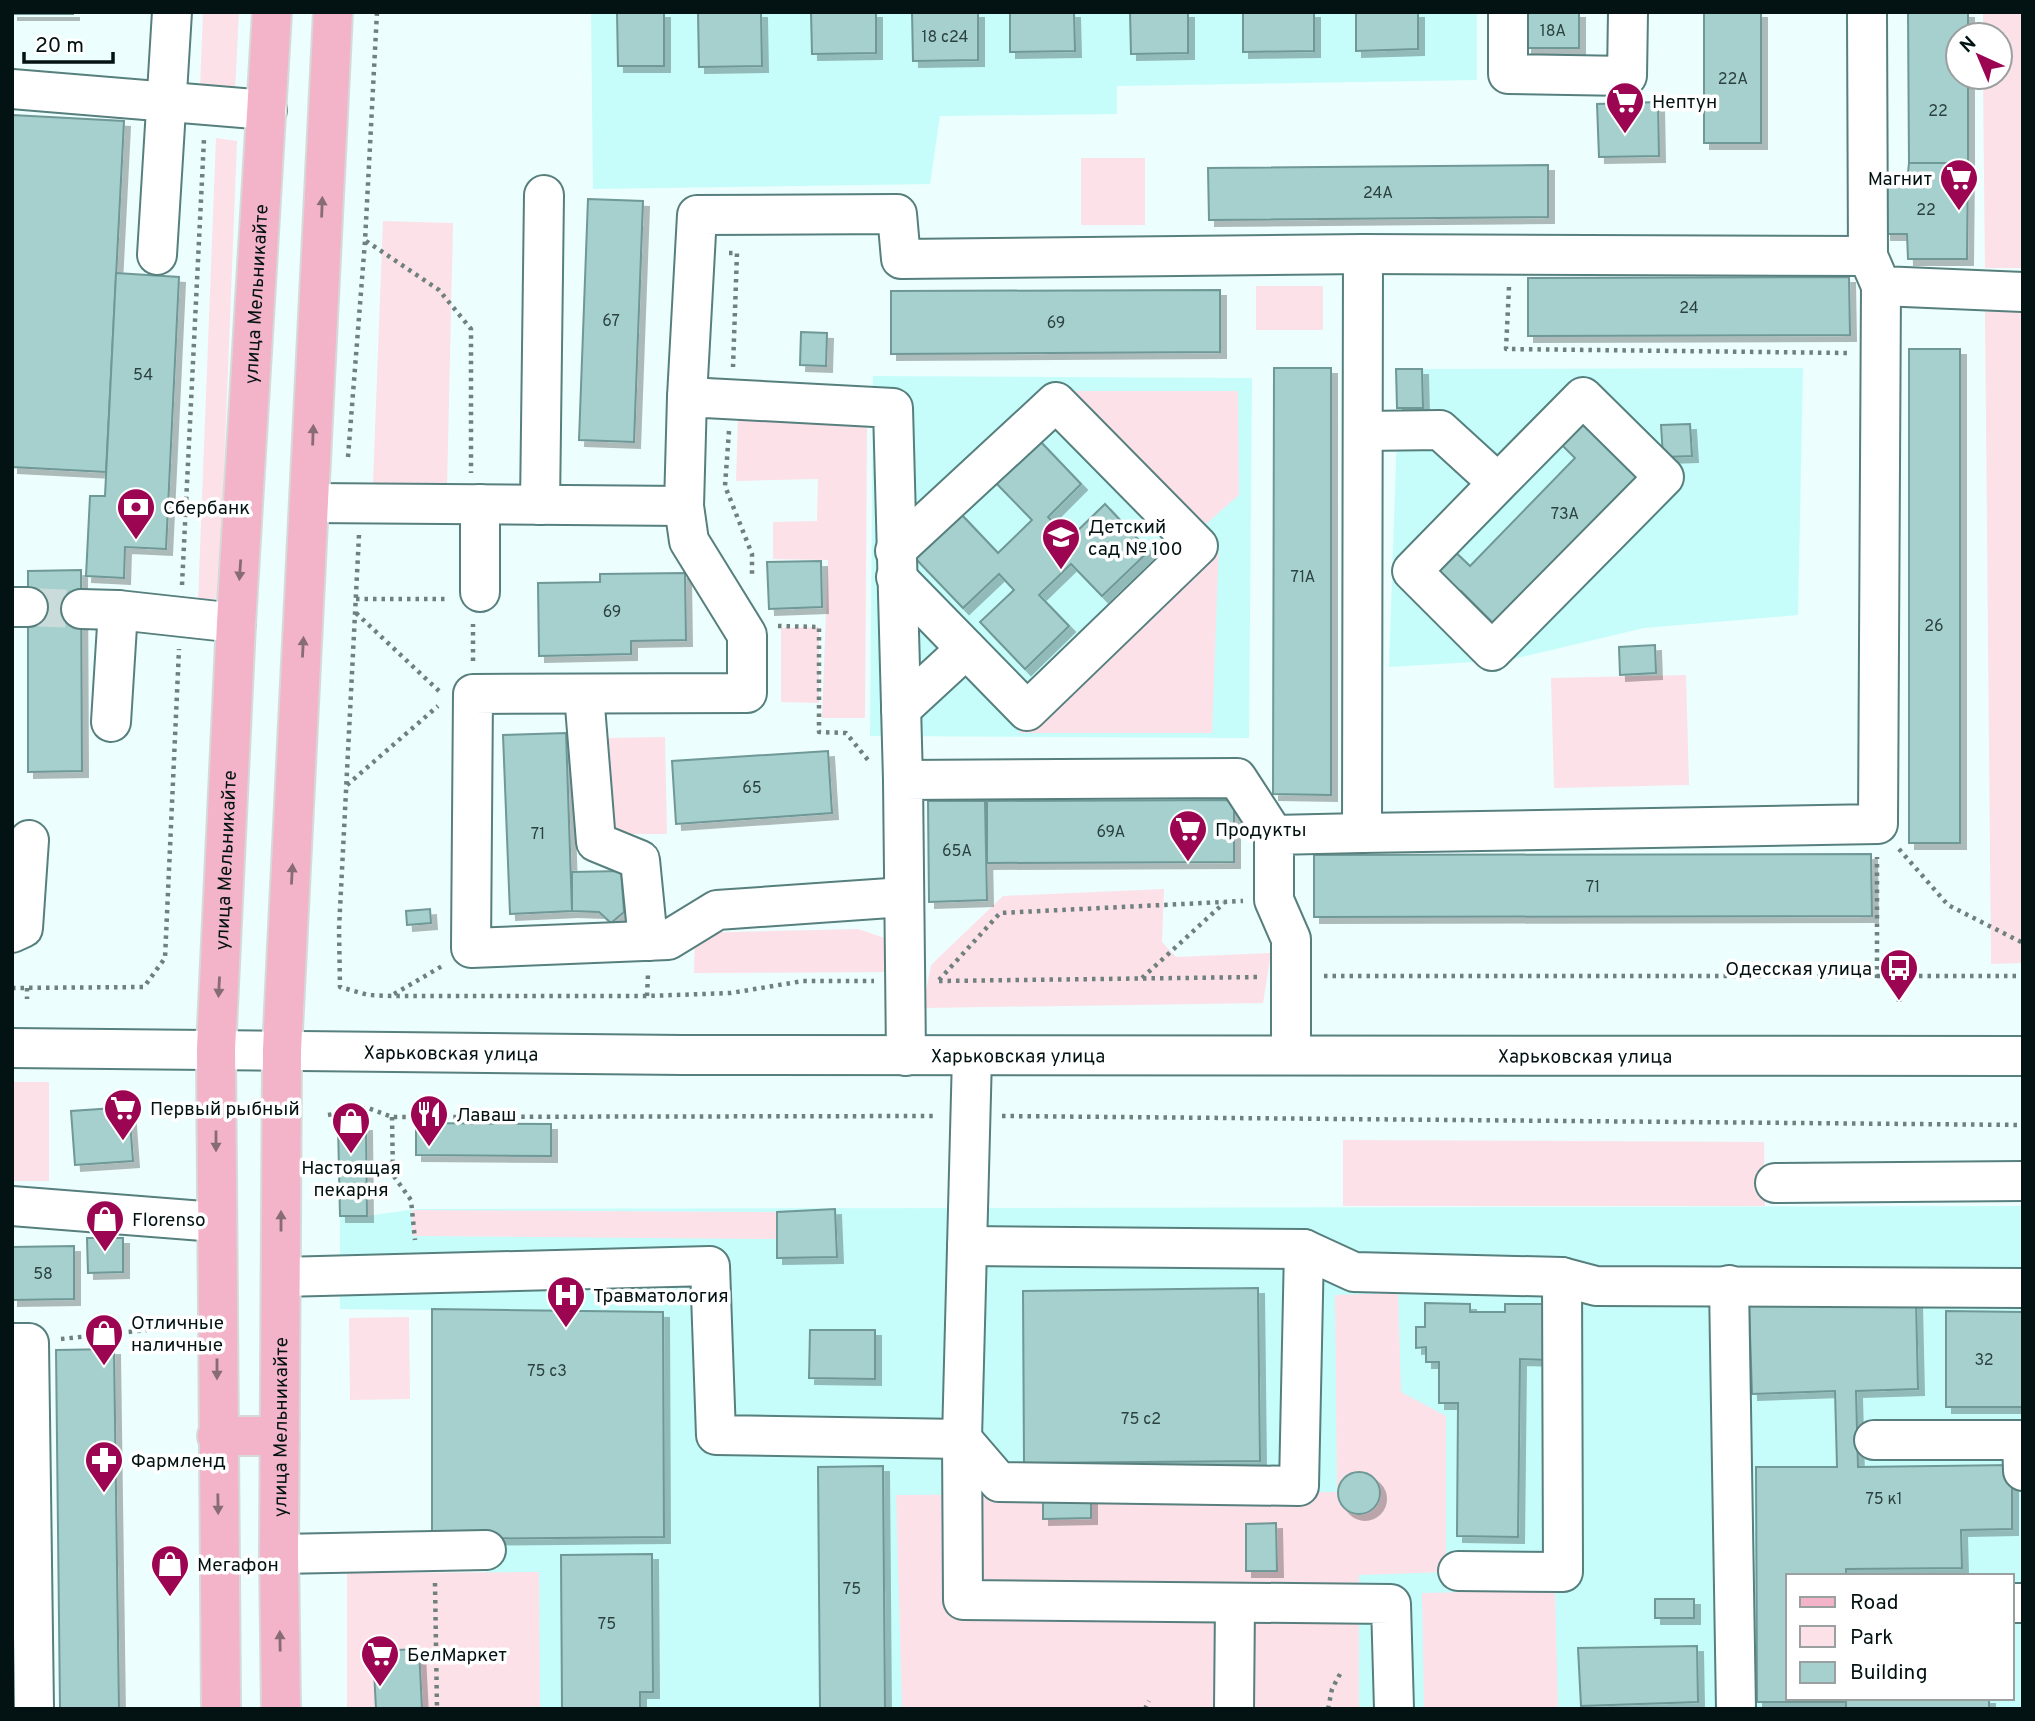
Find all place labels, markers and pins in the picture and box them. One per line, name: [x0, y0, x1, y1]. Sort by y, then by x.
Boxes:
supermarket icon: Нептун: [1604, 80, 1646, 135]
place label: Нептун: [1652, 91, 1717, 115]
supermarket icon: Магнит: [1938, 157, 1980, 212]
place label: Магнит: [1868, 168, 1932, 192]
bank icon: Сбербанк: [115, 486, 157, 541]
place label: Сбербанк: [163, 497, 250, 521]
school or university icon: Детский сад № 100: [1040, 516, 1082, 571]
place label: Детский сад № 100: [1088, 516, 1183, 562]
supermarket icon: Продукты: [1167, 808, 1209, 863]
place label: Продукты: [1215, 819, 1306, 843]
bus stop icon: Одесская улица: [1878, 947, 1920, 1002]
place label: Одесская улица: [1725, 958, 1872, 982]
supermarket icon: Первый рыбный: [102, 1087, 144, 1142]
restaurant icon: Лаваш: [408, 1093, 450, 1148]
place label: Первый рыбный: [150, 1098, 300, 1122]
shop icon: Настоящая пекарня: [330, 1100, 372, 1155]
place label: Лаваш: [456, 1104, 517, 1128]
place label: Настоящая пекарня: [301, 1157, 401, 1203]
shop icon: Florenso: [84, 1198, 126, 1253]
place label: Florenso: [132, 1209, 206, 1233]
hospital icon: Травматология: [545, 1274, 587, 1329]
place label: Травматология: [593, 1285, 729, 1309]
shop icon: Отличные наличные: [83, 1312, 125, 1367]
place label: Отличные наличные: [131, 1312, 224, 1358]
pharmacy icon: Фармленд: [83, 1439, 125, 1494]
place label: Фармленд: [131, 1450, 226, 1474]
shop icon: Мегафон: [149, 1543, 191, 1598]
place label: Мегафон: [197, 1554, 279, 1578]
supermarket icon: БелМаркет: [359, 1633, 401, 1688]
place label: БелМаркет: [407, 1644, 507, 1668]

